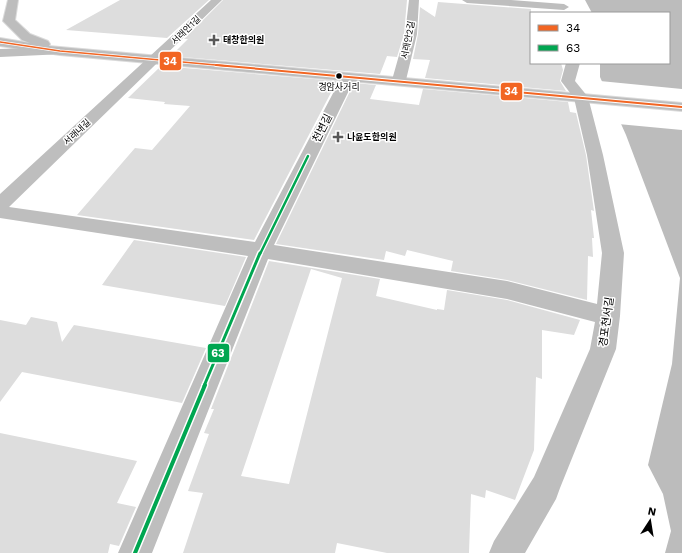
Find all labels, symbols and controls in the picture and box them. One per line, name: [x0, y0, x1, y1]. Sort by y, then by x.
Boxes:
legend: [530, 12, 670, 64]
street label: 서래안1길: [169, 14, 203, 46]
street label: 서래안2길: [399, 20, 417, 60]
text: 34: [566, 21, 580, 35]
marker: 태창한의원: [208, 34, 220, 46]
place label: 태창한의원: [223, 34, 264, 45]
text: 63: [566, 41, 580, 55]
line badge: 34: [159, 51, 182, 71]
text: 34: [163, 55, 177, 68]
marker: 경암사거리: [334, 71, 344, 81]
place label: 경암사거리: [318, 82, 360, 92]
line badge: 34: [500, 82, 523, 101]
text: 34: [504, 85, 518, 98]
street label: 천변길: [310, 112, 335, 145]
street label: 서래내길: [61, 117, 93, 147]
marker: 나윤도한의원: [332, 131, 344, 143]
place label: 나윤도한의원: [347, 131, 397, 142]
street label: 경포천서길: [597, 296, 616, 348]
line badge: 63: [207, 343, 230, 363]
text: 63: [211, 347, 225, 360]
north arrow: [630, 501, 670, 541]
text: N: [647, 505, 657, 519]

